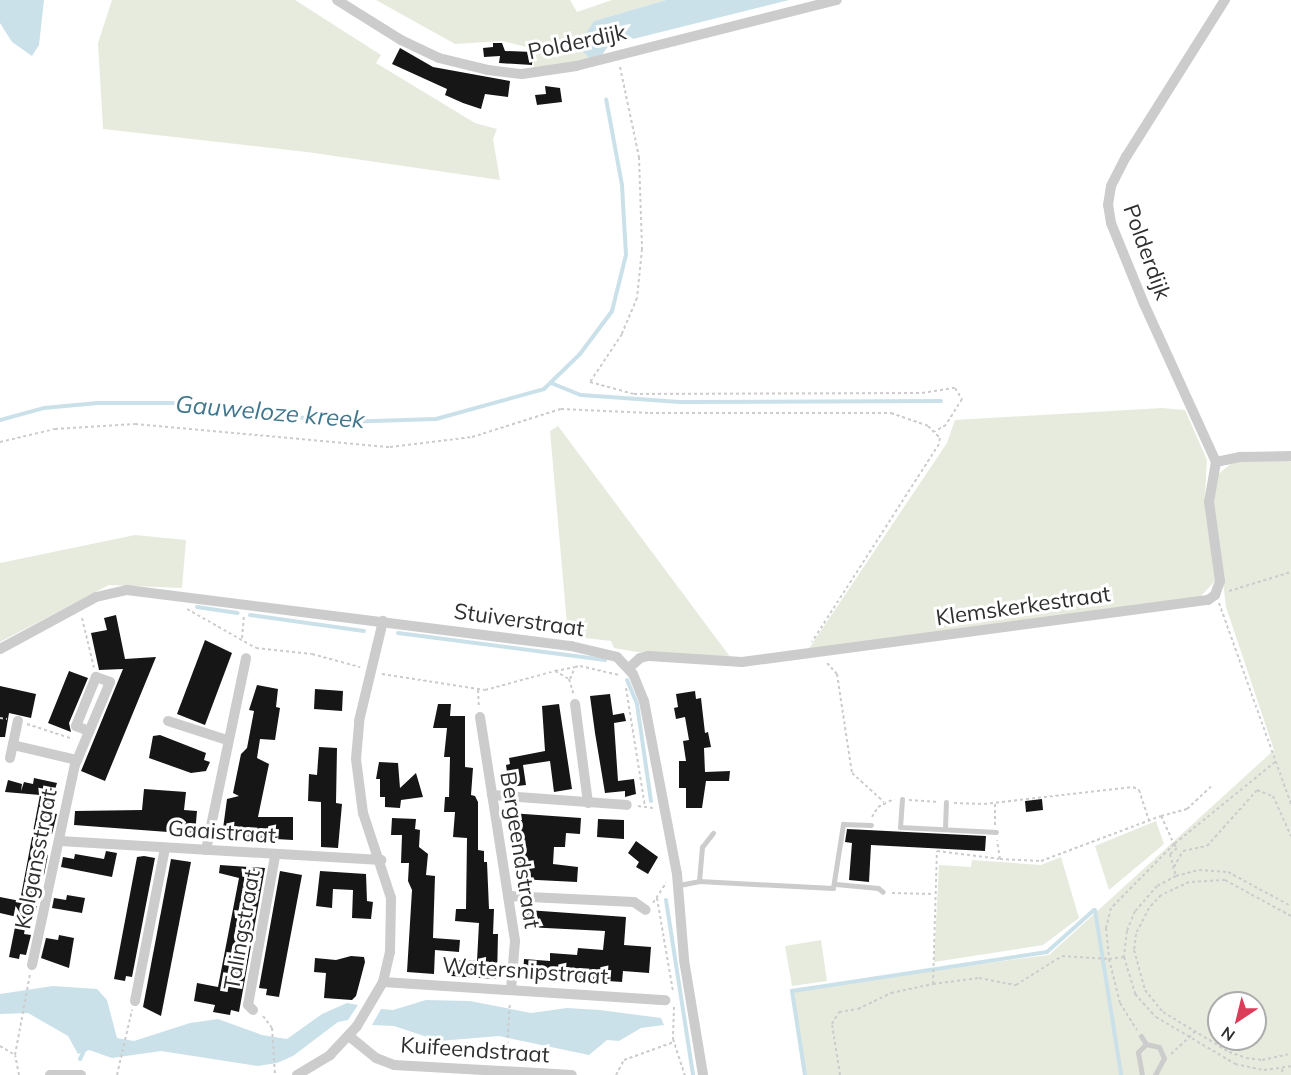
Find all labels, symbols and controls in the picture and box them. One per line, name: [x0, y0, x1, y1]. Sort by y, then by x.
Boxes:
street label: Polderdijk: [526, 19, 628, 65]
street label: Polderdijk: [1118, 201, 1176, 303]
water label: Gauweloze kreek: [174, 389, 366, 435]
street label: Klemskerkestraat: [934, 581, 1112, 631]
street label: Stuiverstraat: [452, 598, 586, 642]
street label: Bergeendstraat: [495, 770, 545, 930]
street label: Kolgansstraat: [9, 787, 63, 931]
street label: Gaaistraat: [167, 815, 277, 849]
street label: Talingstraat: [218, 868, 266, 992]
street label: Watersnipstraat: [441, 952, 609, 990]
north arrow: [1207, 991, 1267, 1051]
text: N: [1217, 1022, 1239, 1046]
street label: Kuifeendstraat: [400, 1032, 550, 1068]

